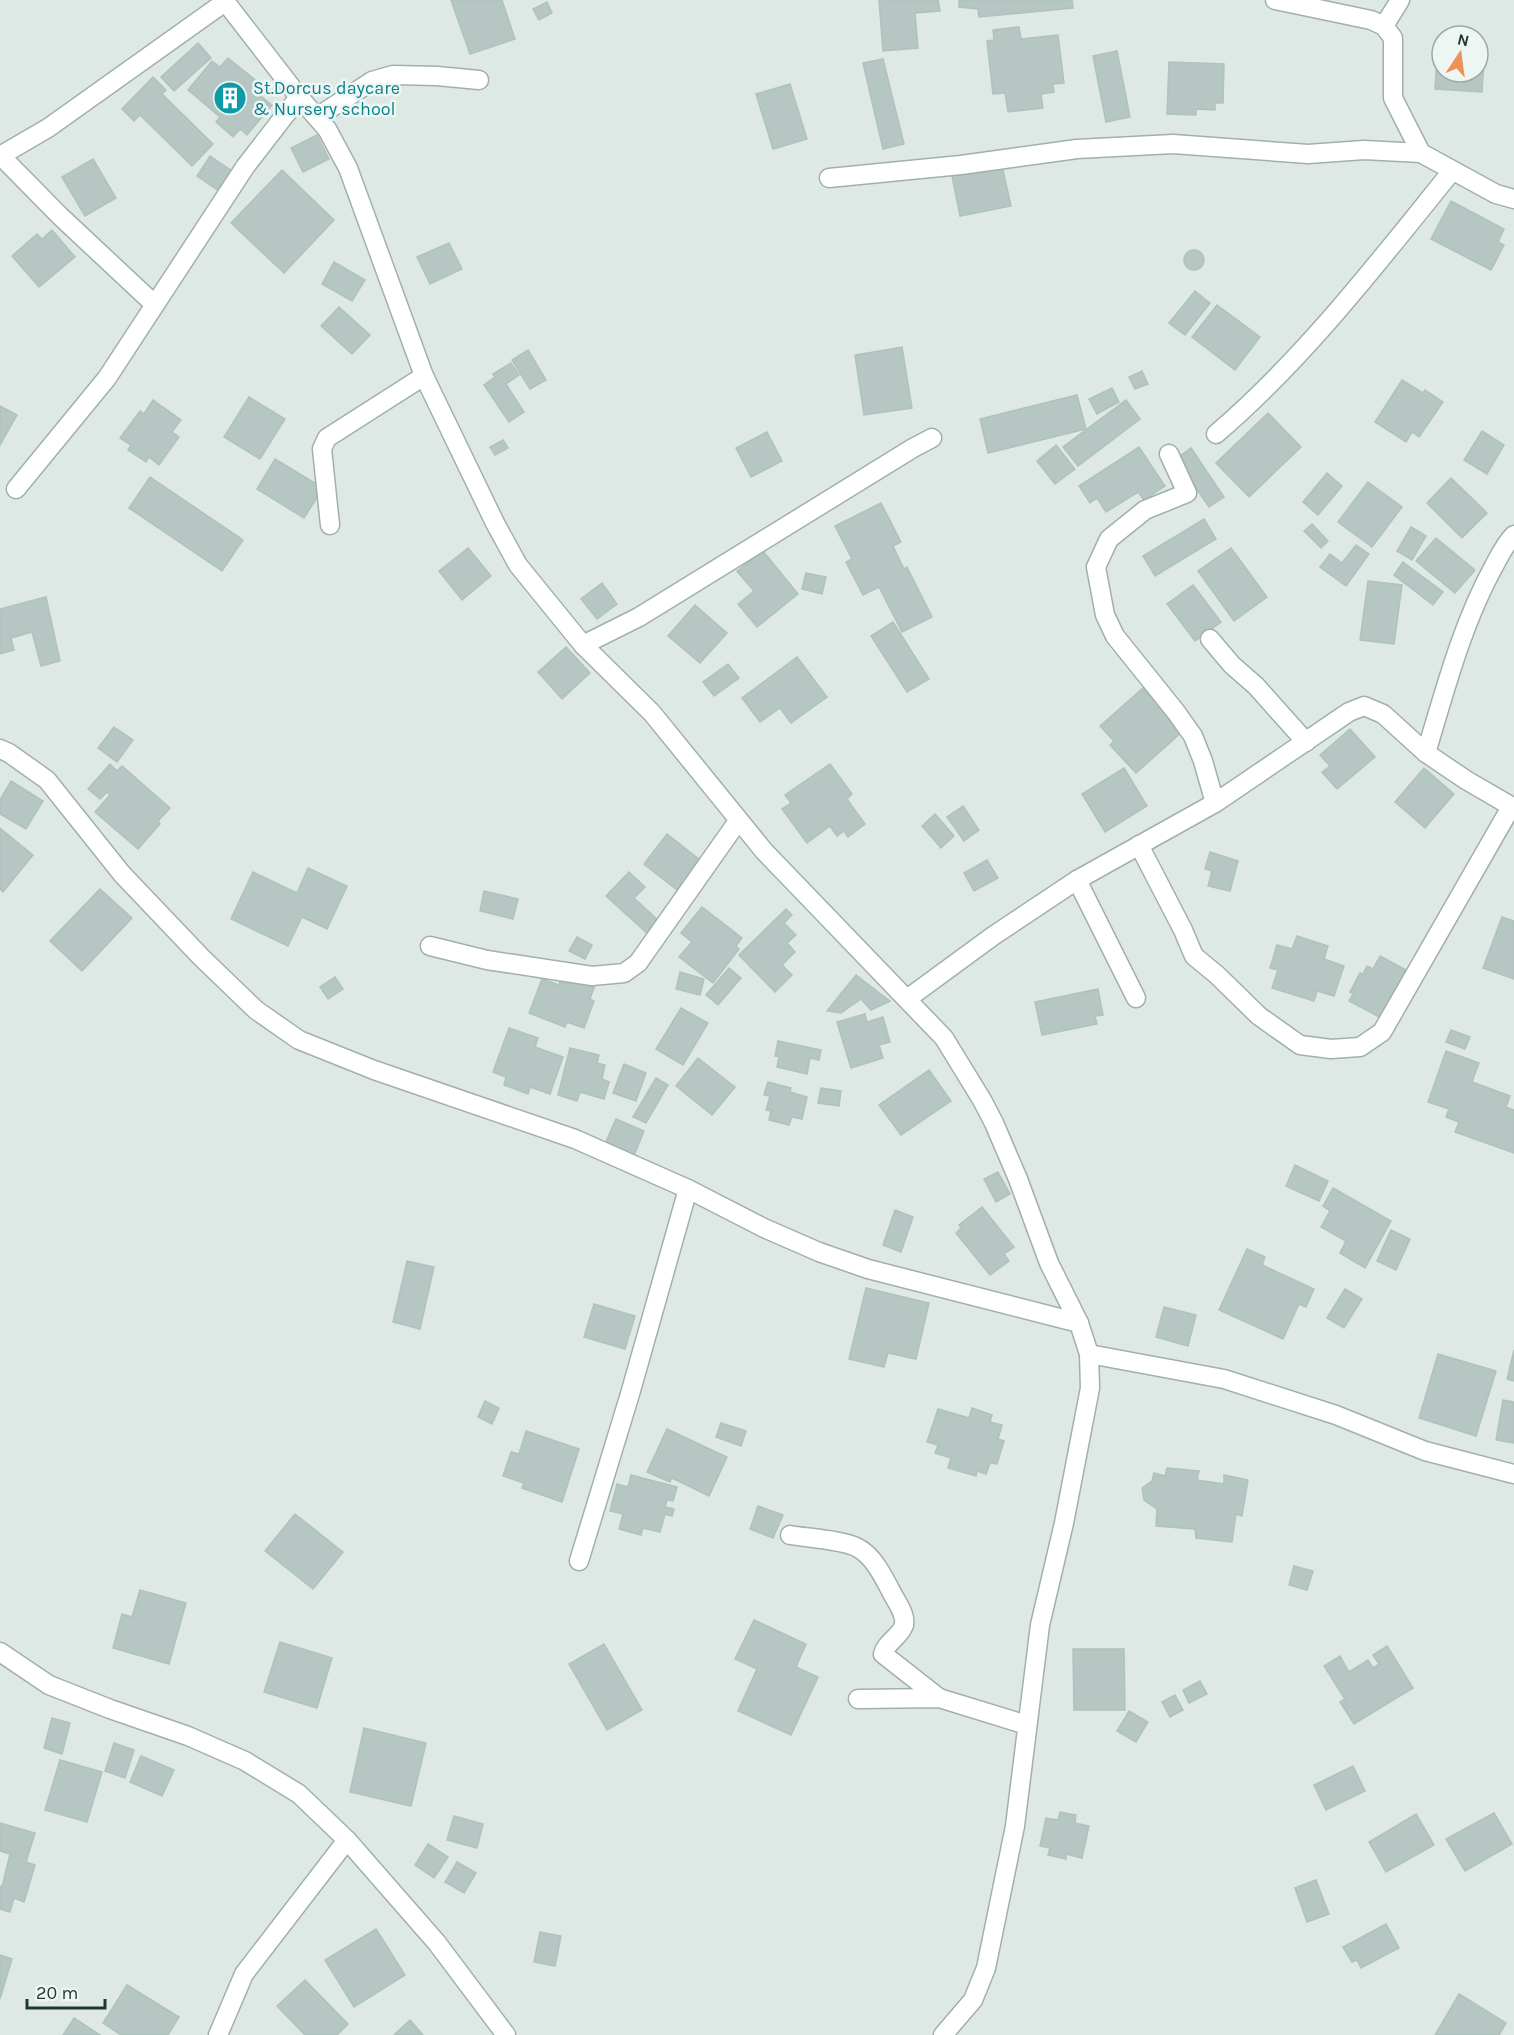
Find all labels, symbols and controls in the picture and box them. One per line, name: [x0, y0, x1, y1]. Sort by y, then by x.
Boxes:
north arrow: [1430, 24, 1490, 84]
text: N: [1456, 29, 1471, 50]
place label: St.Dorcus daycare & Nursery school: [253, 77, 400, 120]
building icon: St.Dorcus daycare & Nursery school: [212, 80, 248, 116]
scale bar: [27, 1972, 105, 2010]
text: 20 m: [36, 1982, 78, 2004]

